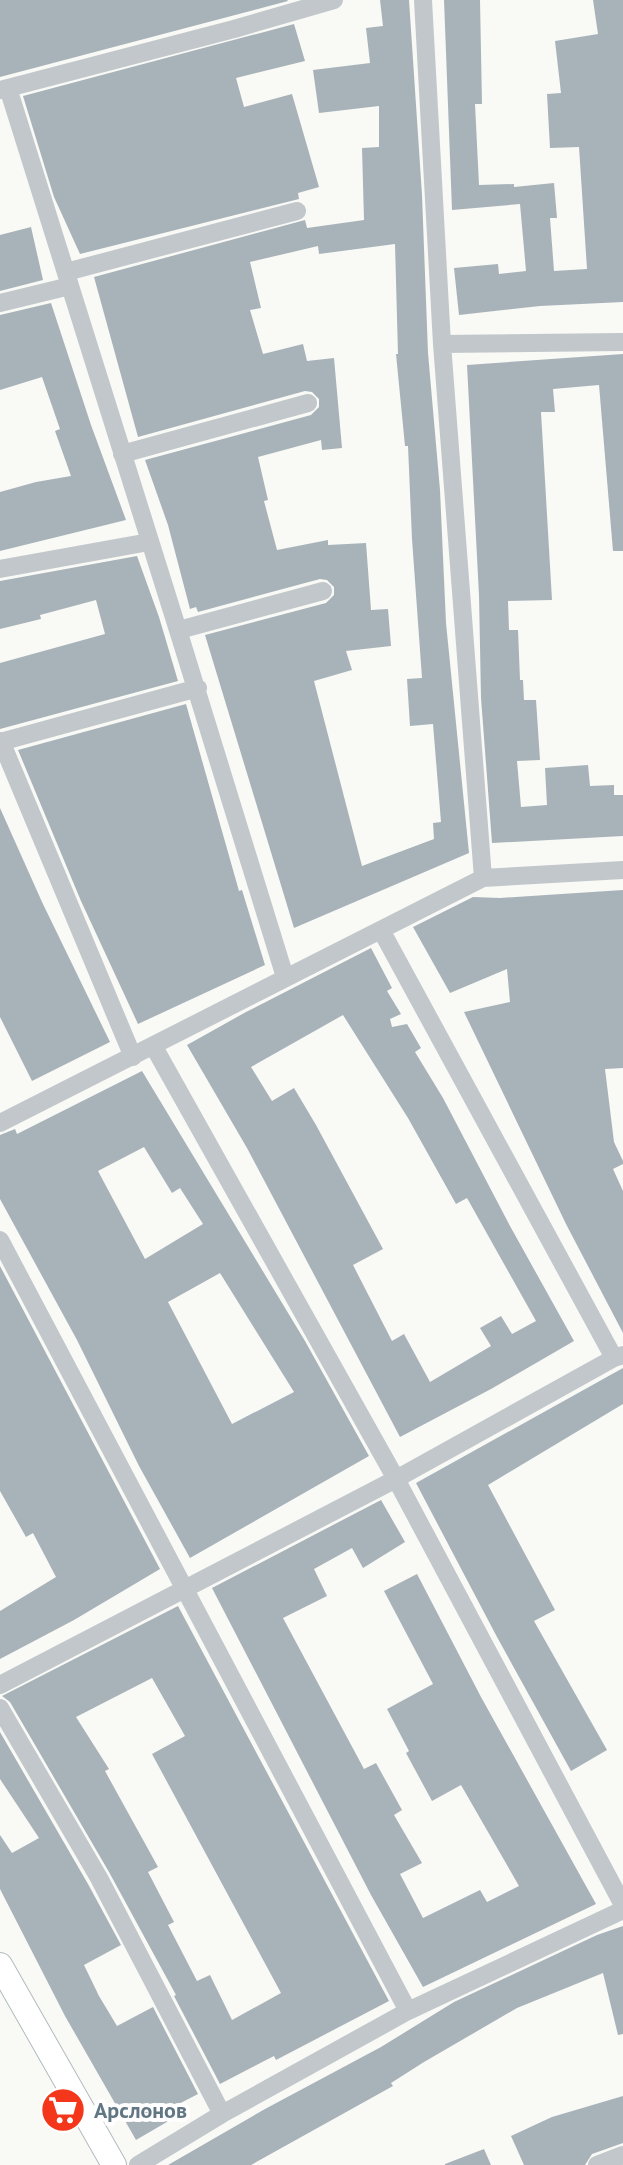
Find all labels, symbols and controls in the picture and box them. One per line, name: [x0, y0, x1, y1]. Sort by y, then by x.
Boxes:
supermarket icon: Арслонов: [39, 2086, 87, 2134]
place label: Арслонов: [94, 2096, 187, 2124]

